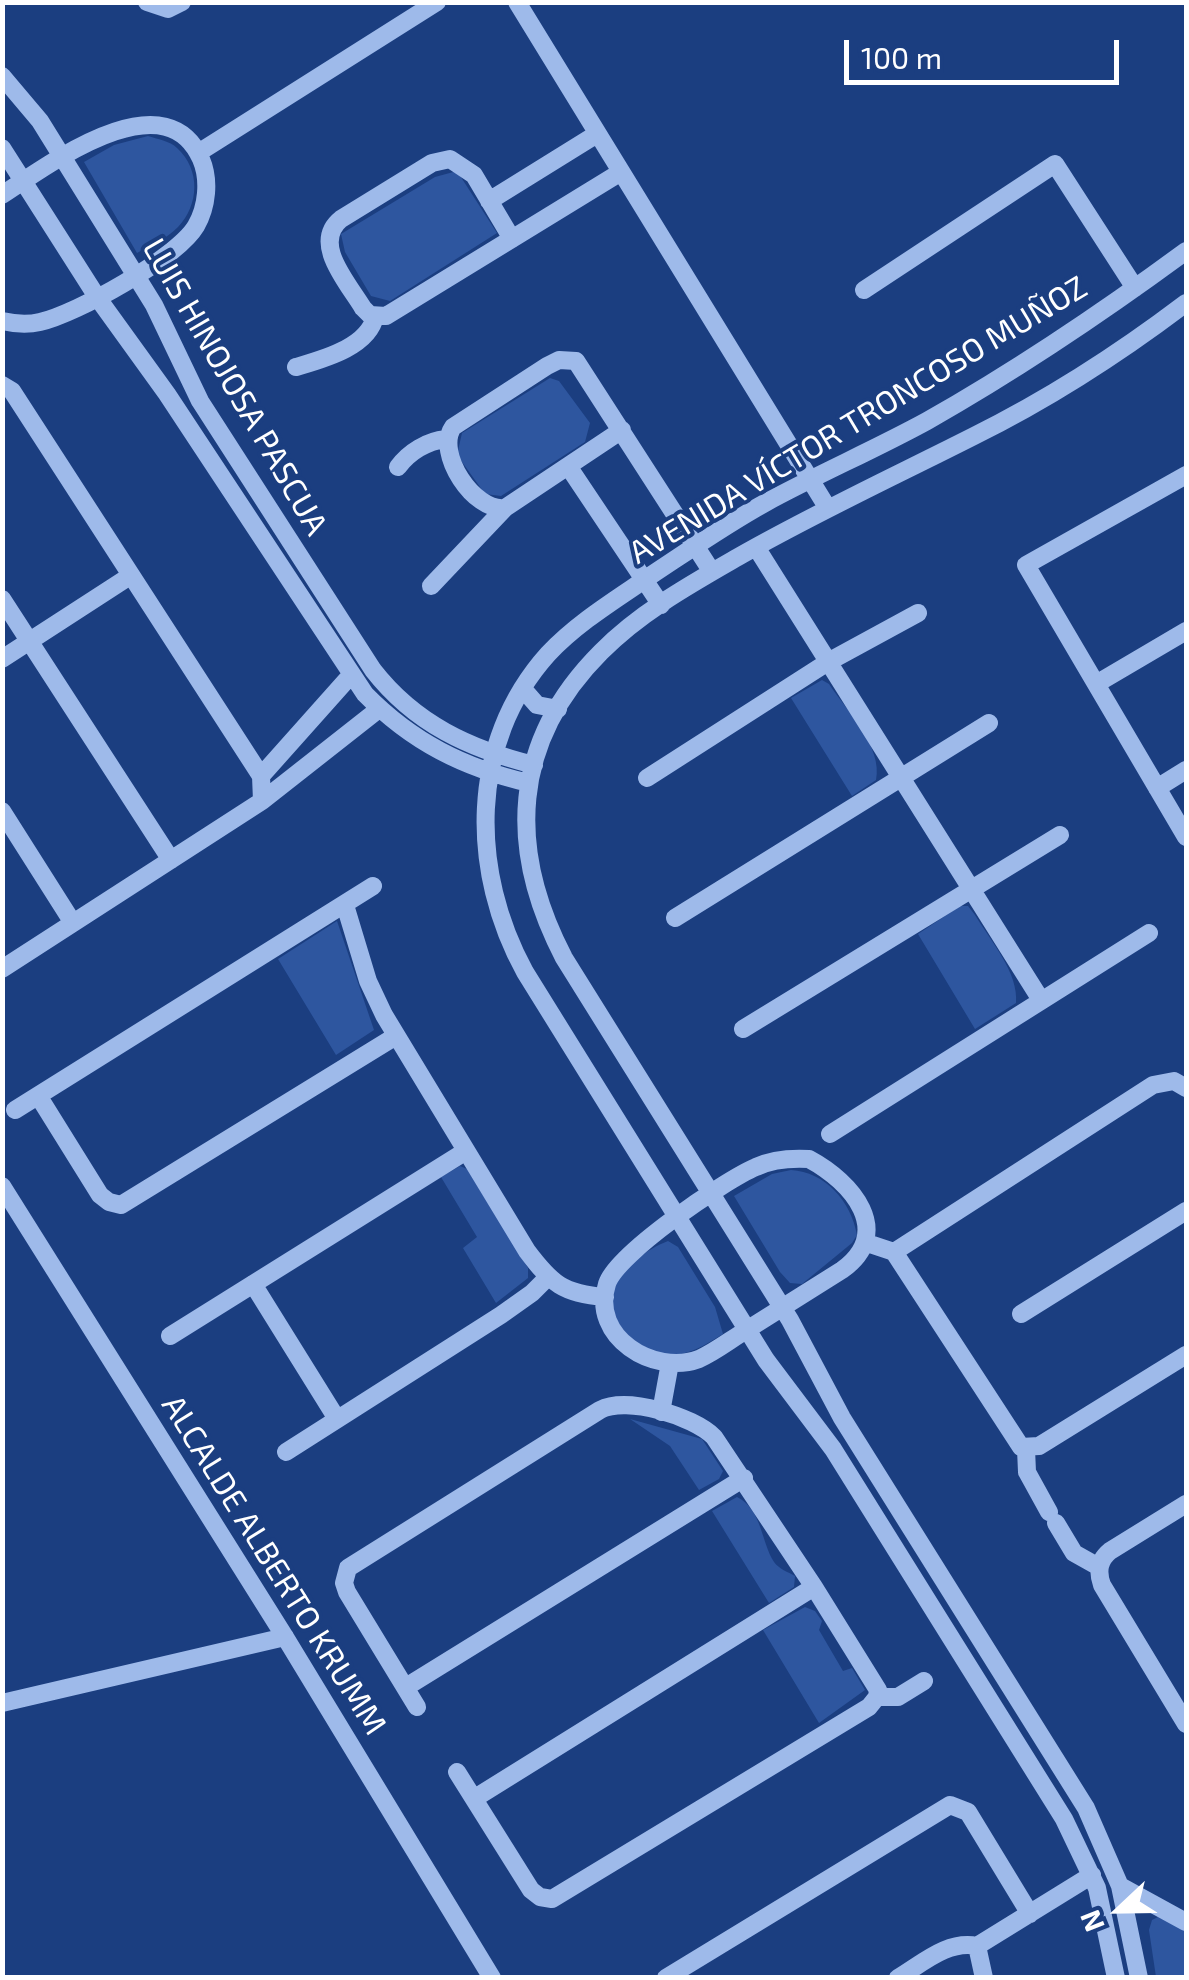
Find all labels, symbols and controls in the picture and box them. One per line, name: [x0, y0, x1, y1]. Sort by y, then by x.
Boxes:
scale bar: [849, 20, 1124, 82]
text: 100 m: [861, 39, 942, 75]
street label: LUIS HINOJOSA PASCUA: [134, 232, 336, 542]
street label: AVENIDA VÍCTOR TRONCOSO MUÑOZ: [622, 268, 1094, 572]
street label: ALCALDE ALBERTO KRUMM: [154, 1388, 394, 1742]
north arrow: [1069, 1860, 1169, 1960]
text: N: [1072, 1905, 1111, 1937]

